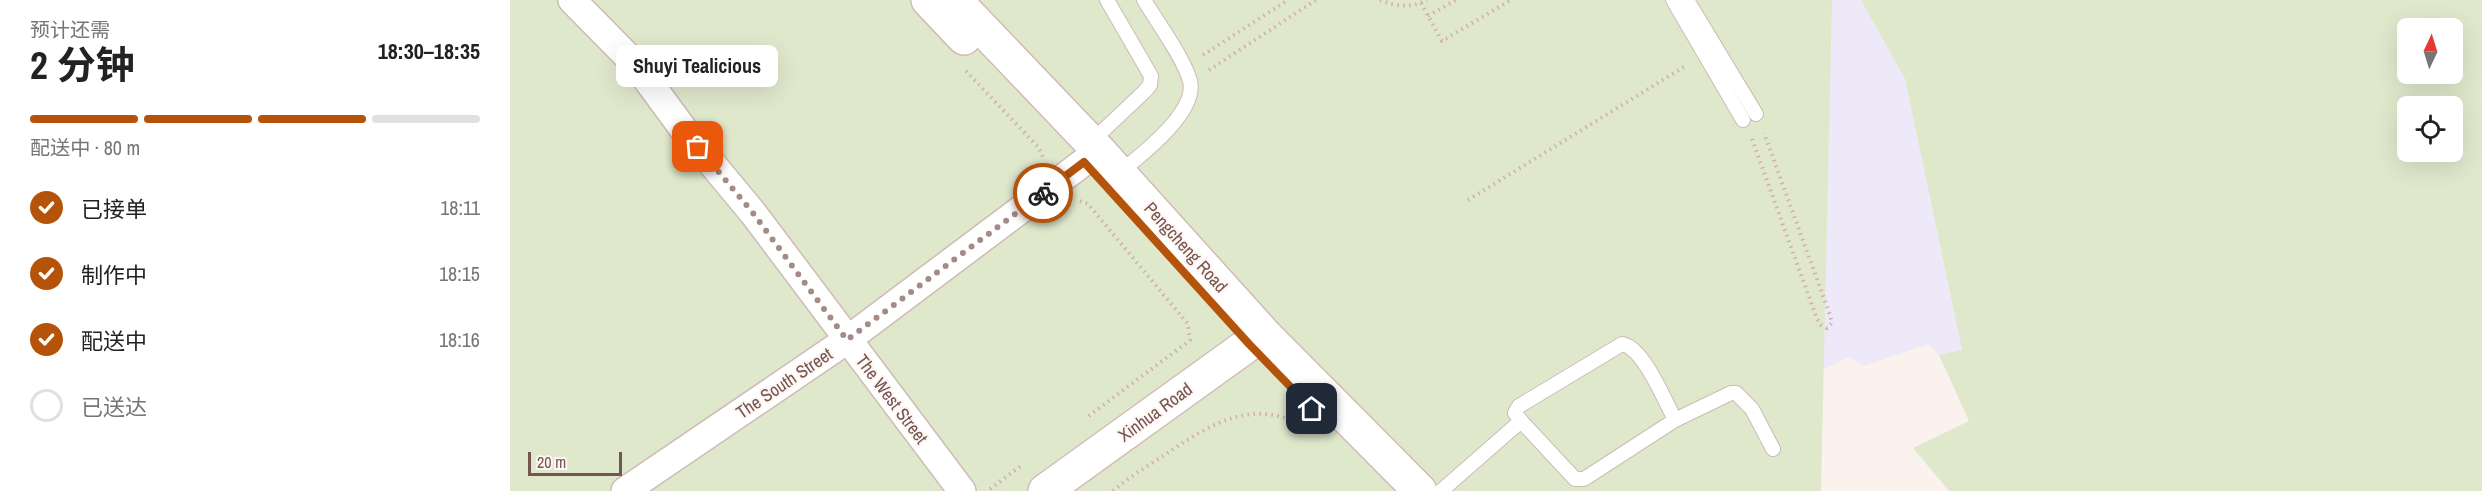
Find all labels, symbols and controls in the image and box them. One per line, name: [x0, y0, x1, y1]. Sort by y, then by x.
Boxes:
text: 预计还需: [30, 16, 110, 43]
north arrow: [2397, 18, 2463, 84]
map controls: [2397, 18, 2463, 162]
text: 18:30–18:35: [378, 36, 480, 66]
text: 2 分钟: [30, 39, 135, 91]
callout: Shuyi Tealicious: [617, 45, 779, 87]
text: Shuyi Tealicious: [633, 52, 761, 79]
button: locate: [2397, 96, 2463, 162]
pin: [672, 121, 723, 172]
icon: bag: [681, 130, 714, 163]
text: 配送中 · 80 m: [30, 134, 140, 161]
courier: [1013, 163, 1073, 223]
icon: bike: [1027, 177, 1060, 210]
icon: check: [30, 191, 63, 224]
text: 已接单: [81, 194, 147, 224]
text: 18:11: [440, 194, 480, 221]
street label: Pengcheng Road: [1139, 196, 1233, 298]
icon: check: [30, 257, 63, 290]
text: 制作中: [81, 260, 147, 290]
text: 18:15: [439, 260, 480, 287]
icon: check: [30, 323, 63, 356]
text: 配送中: [81, 326, 147, 356]
text: 18:16: [439, 326, 480, 353]
street label: The South Street: [731, 341, 837, 425]
street label: The West Street: [850, 349, 934, 449]
street label: Xinhua Road: [1113, 377, 1197, 447]
pin: [1286, 383, 1337, 434]
text: 已送达: [81, 392, 147, 422]
icon: home: [1295, 392, 1328, 425]
scale bar: [528, 449, 622, 476]
text: 20 m: [537, 451, 566, 473]

